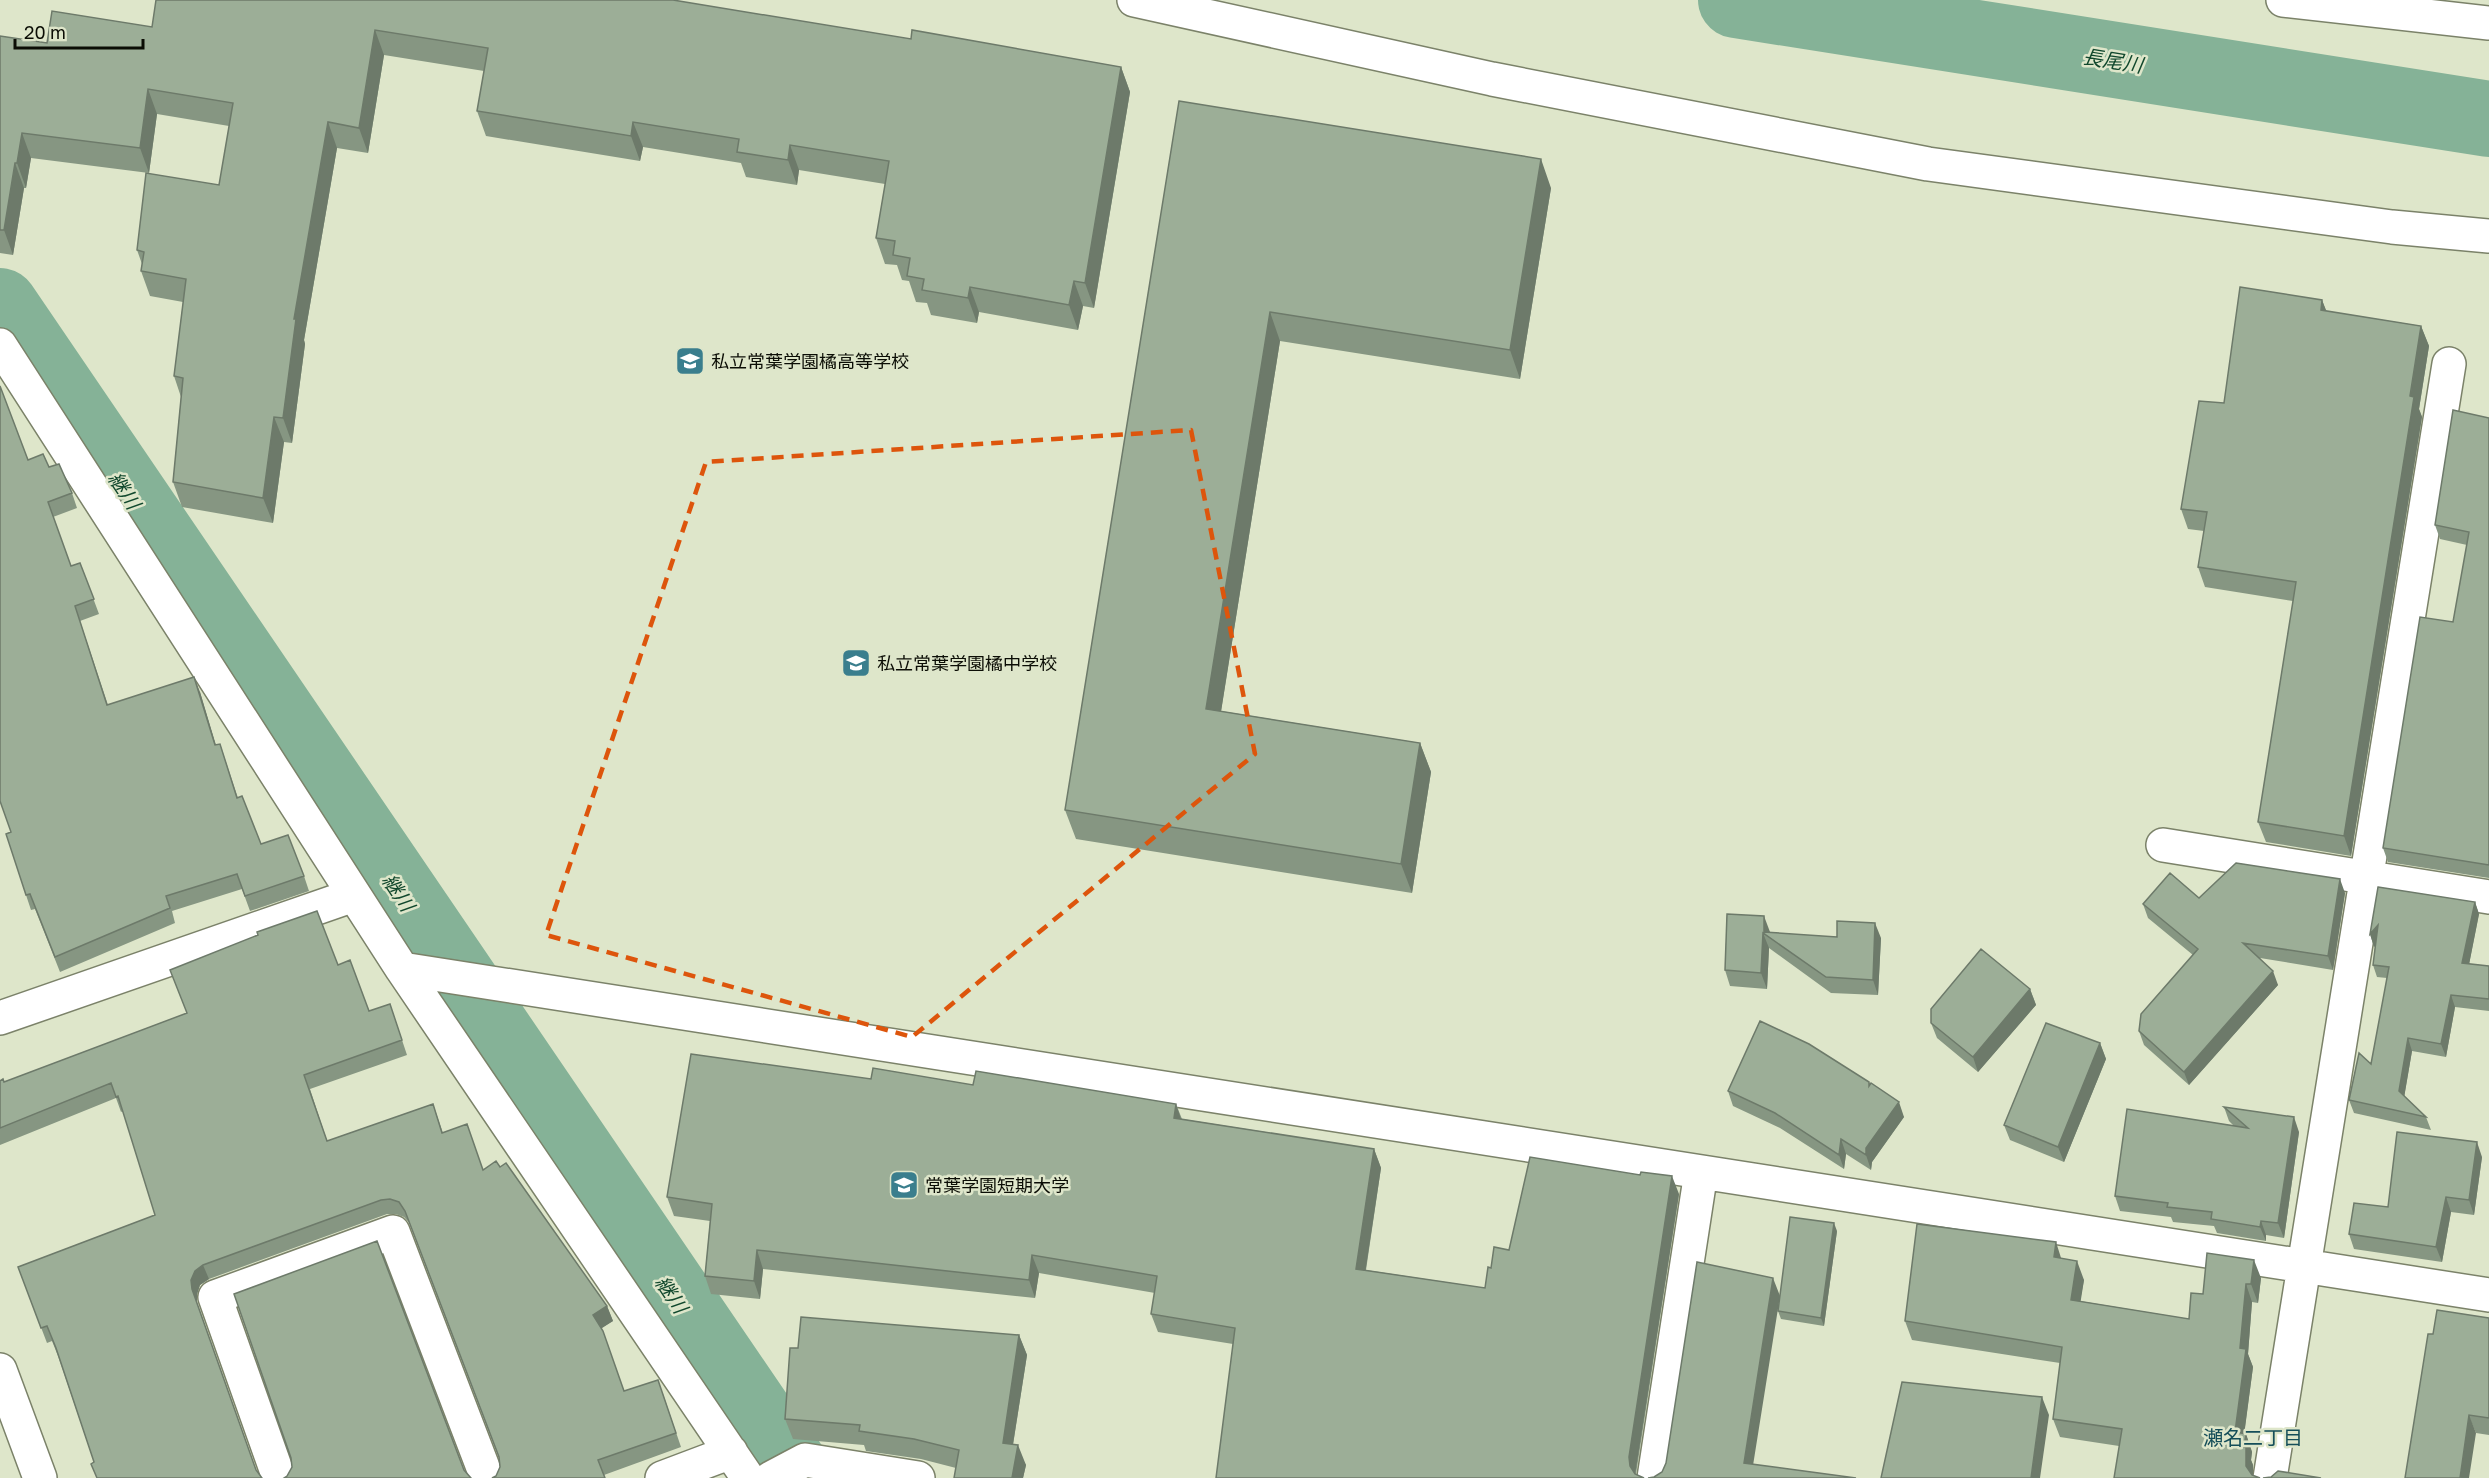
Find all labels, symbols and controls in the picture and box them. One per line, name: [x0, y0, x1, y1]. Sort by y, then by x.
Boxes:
scale bar: [15, 12, 142, 50]
text: 20 m: [24, 21, 66, 43]
water label: 長尾川: [2081, 43, 2146, 77]
school or university icon: 私立常葉学園橘高等学校: [674, 345, 706, 377]
place label: 私立常葉学園橘高等学校: [711, 350, 909, 372]
water label: 継川: [104, 467, 147, 515]
school or university icon: 私立常葉学園橘中学校: [840, 647, 872, 679]
place label: 私立常葉学園橘中学校: [877, 652, 1057, 674]
water label: 継川: [378, 869, 421, 917]
school or university icon: 常葉学園短期大学: [888, 1169, 920, 1201]
place label: 常葉学園短期大学: [925, 1174, 1069, 1196]
water label: 継川: [651, 1271, 694, 1319]
district label: 瀬名二丁目: [2203, 1425, 2303, 1449]

